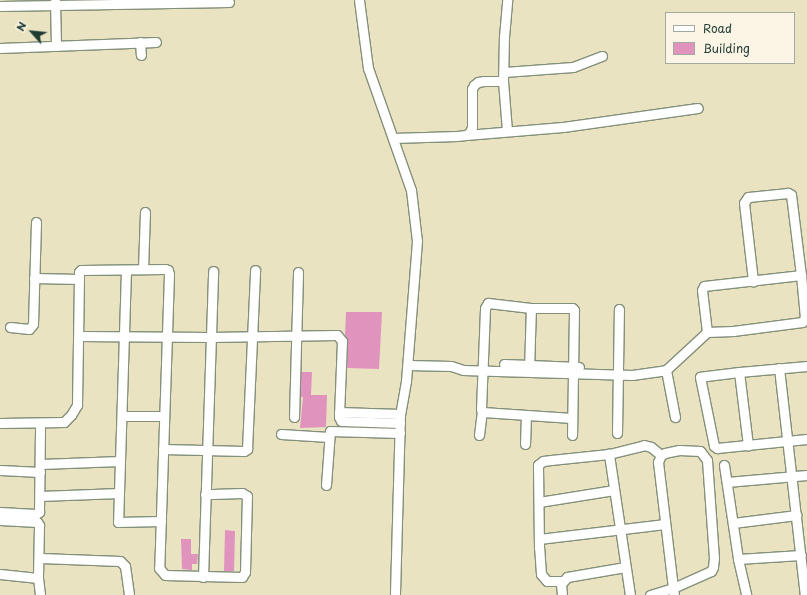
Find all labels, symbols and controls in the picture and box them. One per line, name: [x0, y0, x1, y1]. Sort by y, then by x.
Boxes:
north arrow: [12, 12, 52, 52]
legend: [665, 12, 795, 64]
text: N: [11, 19, 30, 34]
text: Road: [703, 19, 732, 37]
text: Building: [703, 39, 750, 57]

